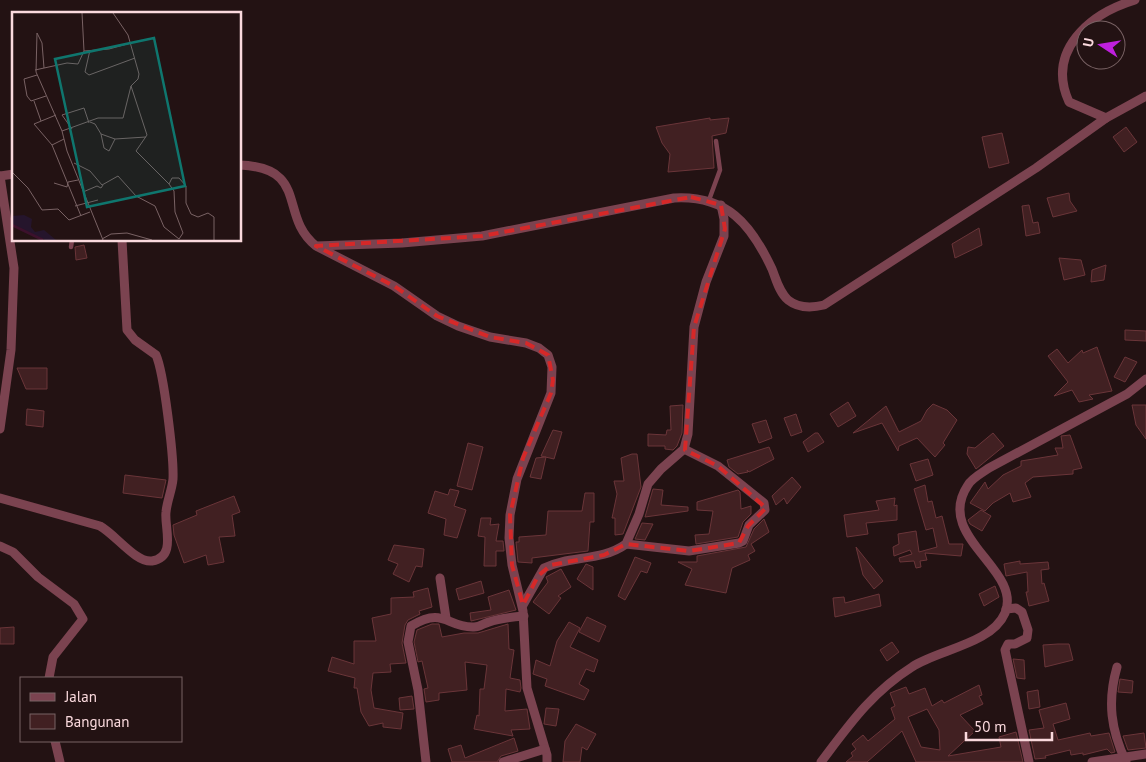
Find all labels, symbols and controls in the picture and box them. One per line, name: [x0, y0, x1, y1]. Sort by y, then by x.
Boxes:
inset map: [12, 12, 241, 241]
north arrow: [1076, 20, 1126, 70]
text: U: [1079, 36, 1098, 48]
legend: [20, 677, 182, 742]
text: Jalan: [64, 687, 97, 706]
scale bar: [966, 710, 1052, 742]
text: Bangunan: [65, 712, 129, 731]
text: 50 m: [974, 717, 1007, 736]

